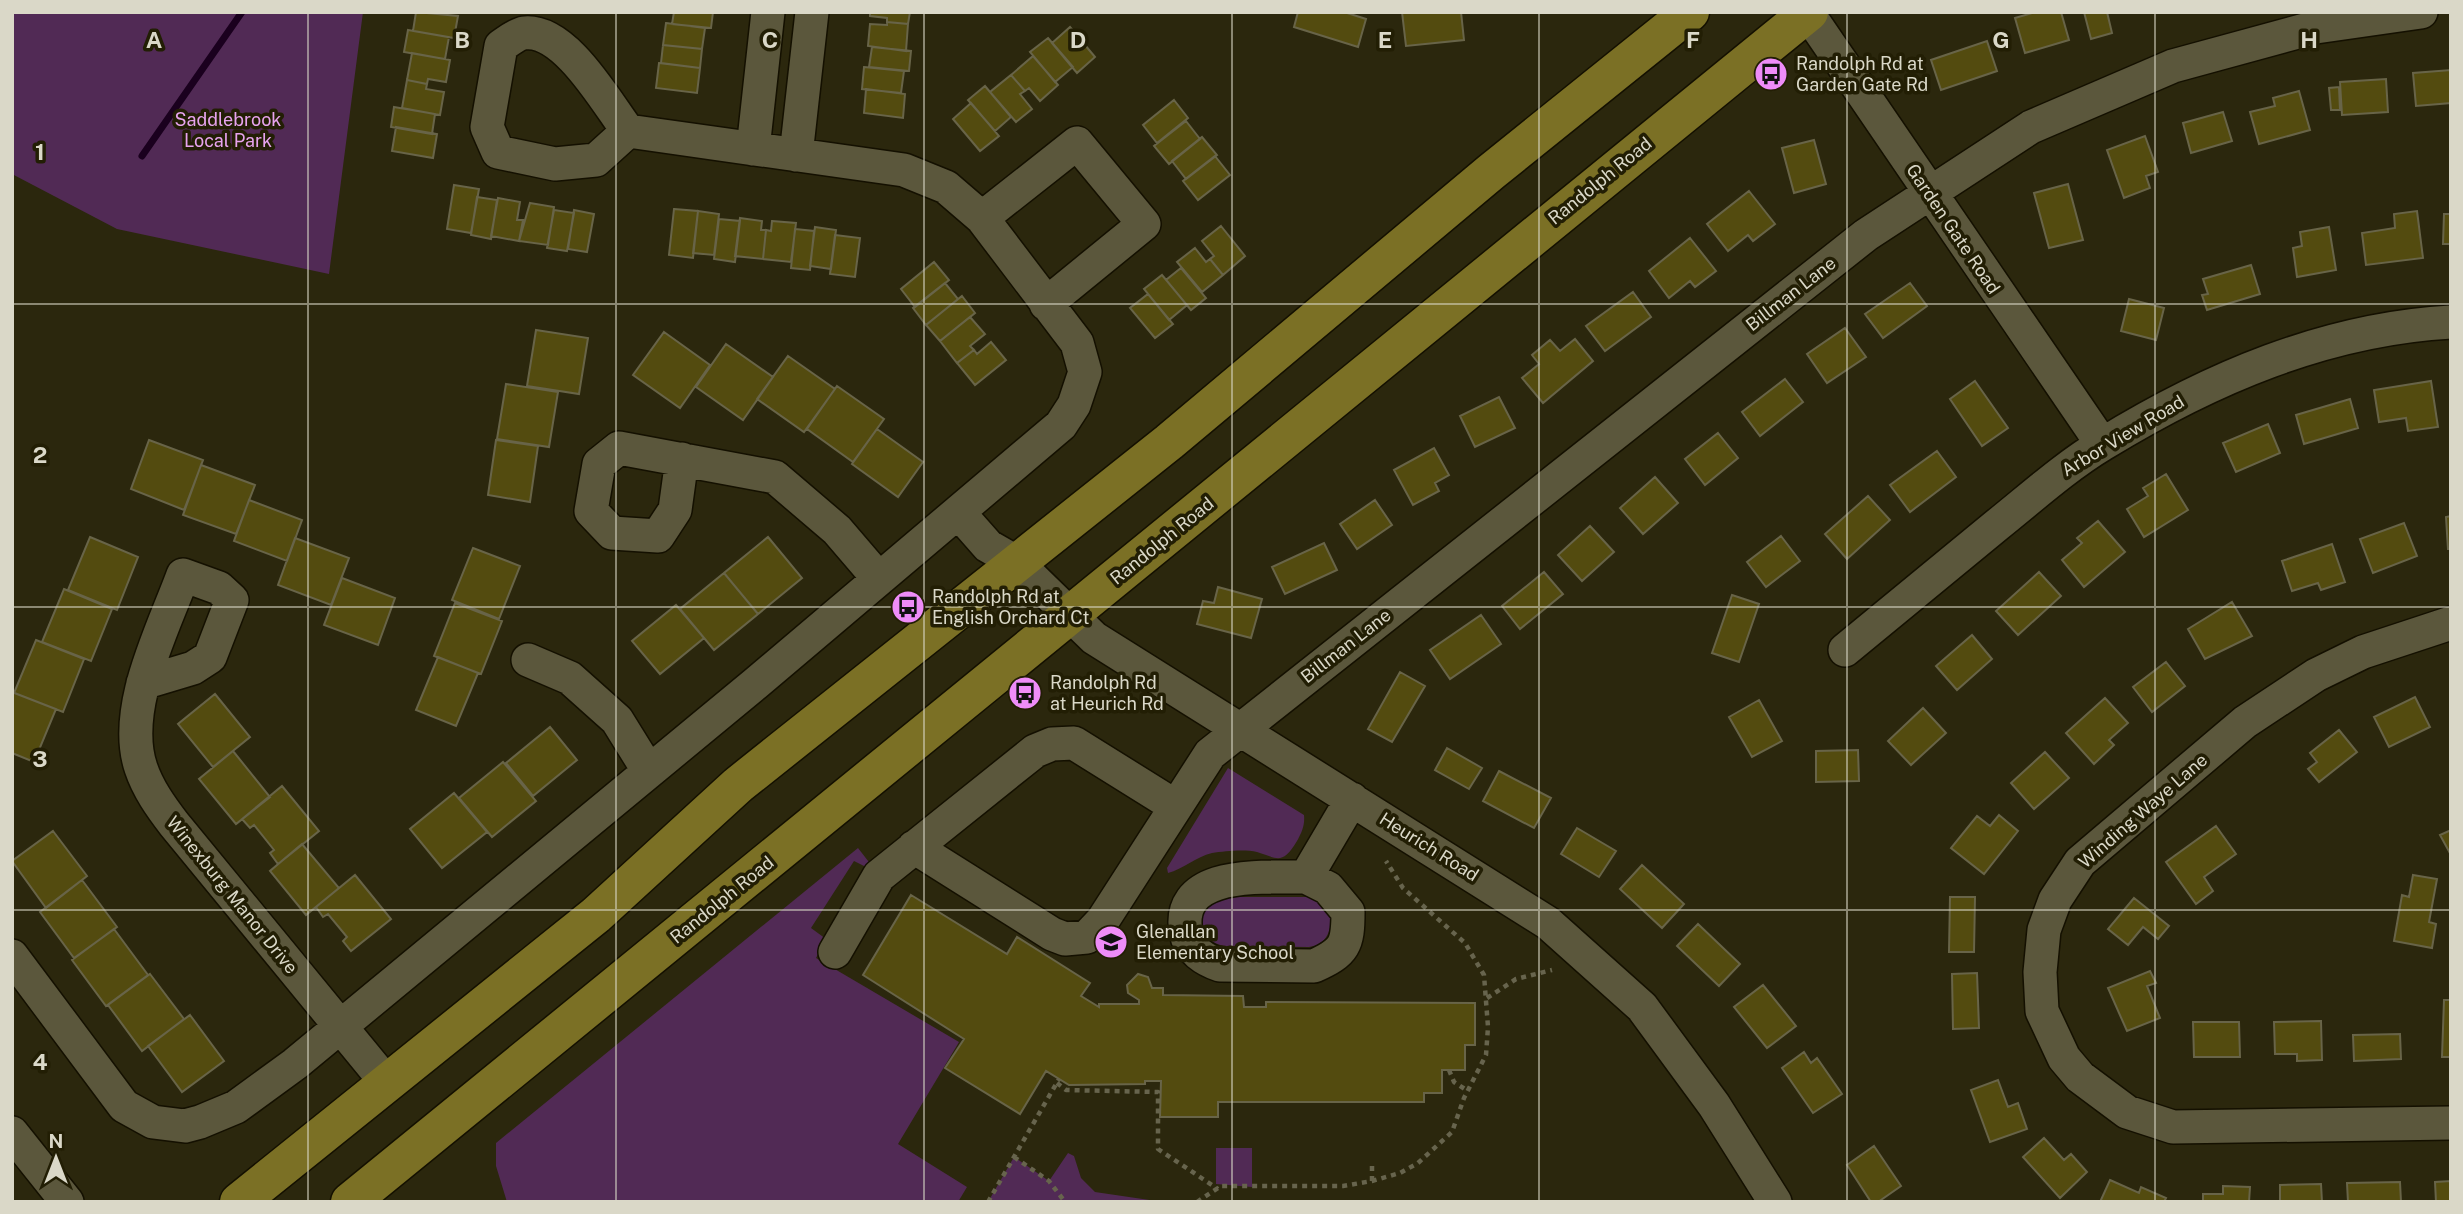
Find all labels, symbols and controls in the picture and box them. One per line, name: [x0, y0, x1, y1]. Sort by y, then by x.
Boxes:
text: A: [146, 26, 163, 53]
text: B: [454, 26, 470, 53]
text: C: [762, 26, 778, 53]
text: D: [1070, 26, 1086, 53]
text: E: [1378, 26, 1392, 53]
text: F: [1686, 26, 1700, 53]
text: G: [1992, 26, 2010, 53]
text: H: [2300, 26, 2318, 53]
place label: Randolph Rd at Garden Gate Rd: [1796, 53, 1928, 95]
bus stop icon: Randolph Rd at Garden Gate Rd: [1752, 55, 1790, 93]
park label: Saddlebrook Local Park: [175, 109, 281, 151]
street label: Randolph Road: [1544, 133, 1656, 229]
text: 1: [35, 138, 45, 165]
street label: Garden Gate Road: [1902, 160, 2005, 298]
street label: Billman Lane: [1742, 252, 1840, 335]
street label: Arbor View Road: [2058, 391, 2188, 480]
text: 2: [33, 441, 47, 468]
street label: Randolph Road: [1106, 493, 1218, 589]
place label: Randolph Rd at English Orchard Ct: [932, 586, 1090, 628]
bus stop icon: Randolph Rd at English Orchard Ct: [889, 588, 927, 626]
street label: Billman Lane: [1297, 604, 1395, 687]
place label: Randolph Rd at Heurich Rd: [1050, 672, 1164, 714]
bus stop icon: Randolph Rd at Heurich Rd: [1006, 674, 1044, 712]
text: 3: [32, 745, 48, 772]
street label: Winding Waye Lane: [2074, 749, 2211, 872]
street label: Heurich Road: [1376, 808, 1483, 885]
street label: Winexburg Manor Drive: [162, 812, 302, 978]
street label: Randolph Road: [666, 852, 778, 948]
place label: Glenallan Elementary School: [1136, 921, 1294, 963]
school or university icon: Glenallan Elementary School: [1092, 923, 1130, 961]
text: 4: [32, 1048, 48, 1075]
north arrow: [21, 1123, 91, 1193]
text: N: [49, 1130, 63, 1152]

